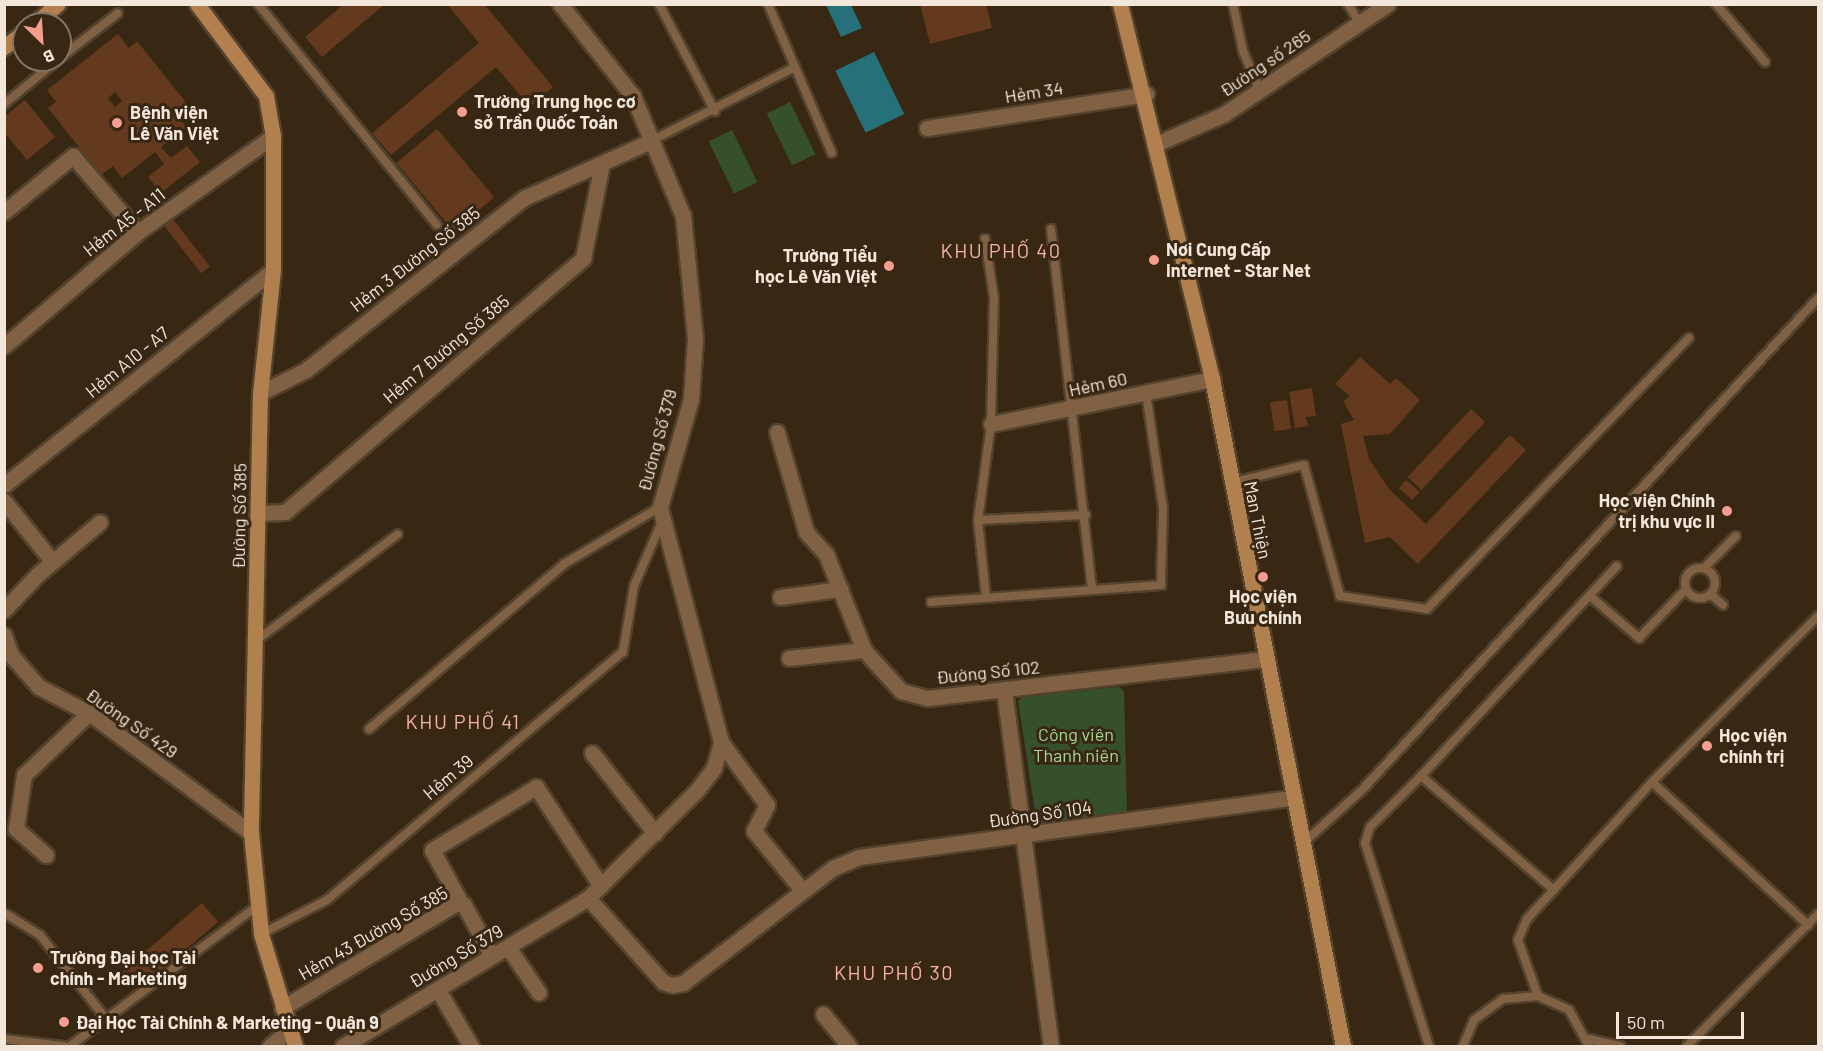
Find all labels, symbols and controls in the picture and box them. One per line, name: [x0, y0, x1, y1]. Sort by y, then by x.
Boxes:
north arrow: [12, 12, 72, 72]
street label: Đường số 265: [1216, 25, 1314, 101]
text: B: [40, 46, 57, 68]
street label: Hẻm 34: [1003, 77, 1065, 107]
place label: Trường Trung học cơ sở Trần Quốc Toản: [474, 91, 636, 134]
place label: Bệnh viện Lê Văn Việt: [130, 102, 219, 144]
marker: Trường Trung học cơ sở Trần Quốc Toản: [455, 105, 469, 119]
marker: Bệnh viện Lê Văn Việt: [108, 114, 126, 132]
street label: Hẻm A5 - A11: [79, 183, 169, 261]
street label: Hẻm 3 Đường Số 385: [346, 202, 484, 316]
district label: KHU PHỐ 40: [941, 238, 1061, 262]
place label: Nơi Cung Cấp Internet - Star Net: [1166, 239, 1311, 282]
place label: Trường Tiểu học Lê Văn Việt: [755, 245, 877, 288]
marker: Nơi Cung Cấp Internet - Star Net: [1147, 253, 1161, 267]
marker: Trường Tiểu học Lê Văn Việt: [882, 259, 896, 273]
street label: Hẻm 7 Đường Số 385: [379, 290, 513, 408]
street label: Hẻm A10 - A7: [81, 322, 173, 402]
street label: Hẻm 60: [1067, 367, 1129, 401]
street label: Đường Số 379: [633, 386, 681, 494]
street label: Đường Số 385: [227, 463, 251, 569]
street label: Man Thiện: [1240, 479, 1276, 561]
place label: Học viện Chính trị khu vực II: [1599, 490, 1715, 532]
marker: Học viện Chính trị khu vực II: [1720, 504, 1734, 518]
marker: Học viện Bưu chính: [1256, 570, 1270, 584]
place label: Học viện Bưu chính: [1224, 586, 1302, 628]
street label: Đường Số 102: [935, 656, 1041, 688]
street label: Đường Số 429: [82, 683, 182, 763]
district label: KHU PHỐ 41: [406, 709, 520, 733]
park label: Công viên Thanh niên: [1033, 724, 1119, 766]
place label: Học viện chính trị: [1719, 725, 1787, 768]
marker: Học viện chính trị: [1700, 739, 1714, 753]
street label: Hẻm 39: [419, 750, 477, 804]
street label: Đường Số 104: [987, 796, 1093, 832]
street label: Hẻm 43 Đường Số 385: [295, 881, 451, 985]
street label: Đường Số 379: [405, 920, 507, 992]
place label: Trường Đại học Tài chính - Marketing: [50, 947, 196, 990]
district label: KHU PHỐ 30: [834, 960, 954, 984]
marker: Trường Đại học Tài chính - Marketing: [31, 961, 45, 975]
scale bar: [1619, 1000, 1746, 1038]
place label: Đại Học Tài Chính & Marketing - Quận 9: [76, 1011, 379, 1033]
text: 50 m: [1627, 1011, 1665, 1033]
marker: Đại Học Tài Chính & Marketing - Quận 9: [57, 1015, 71, 1029]

